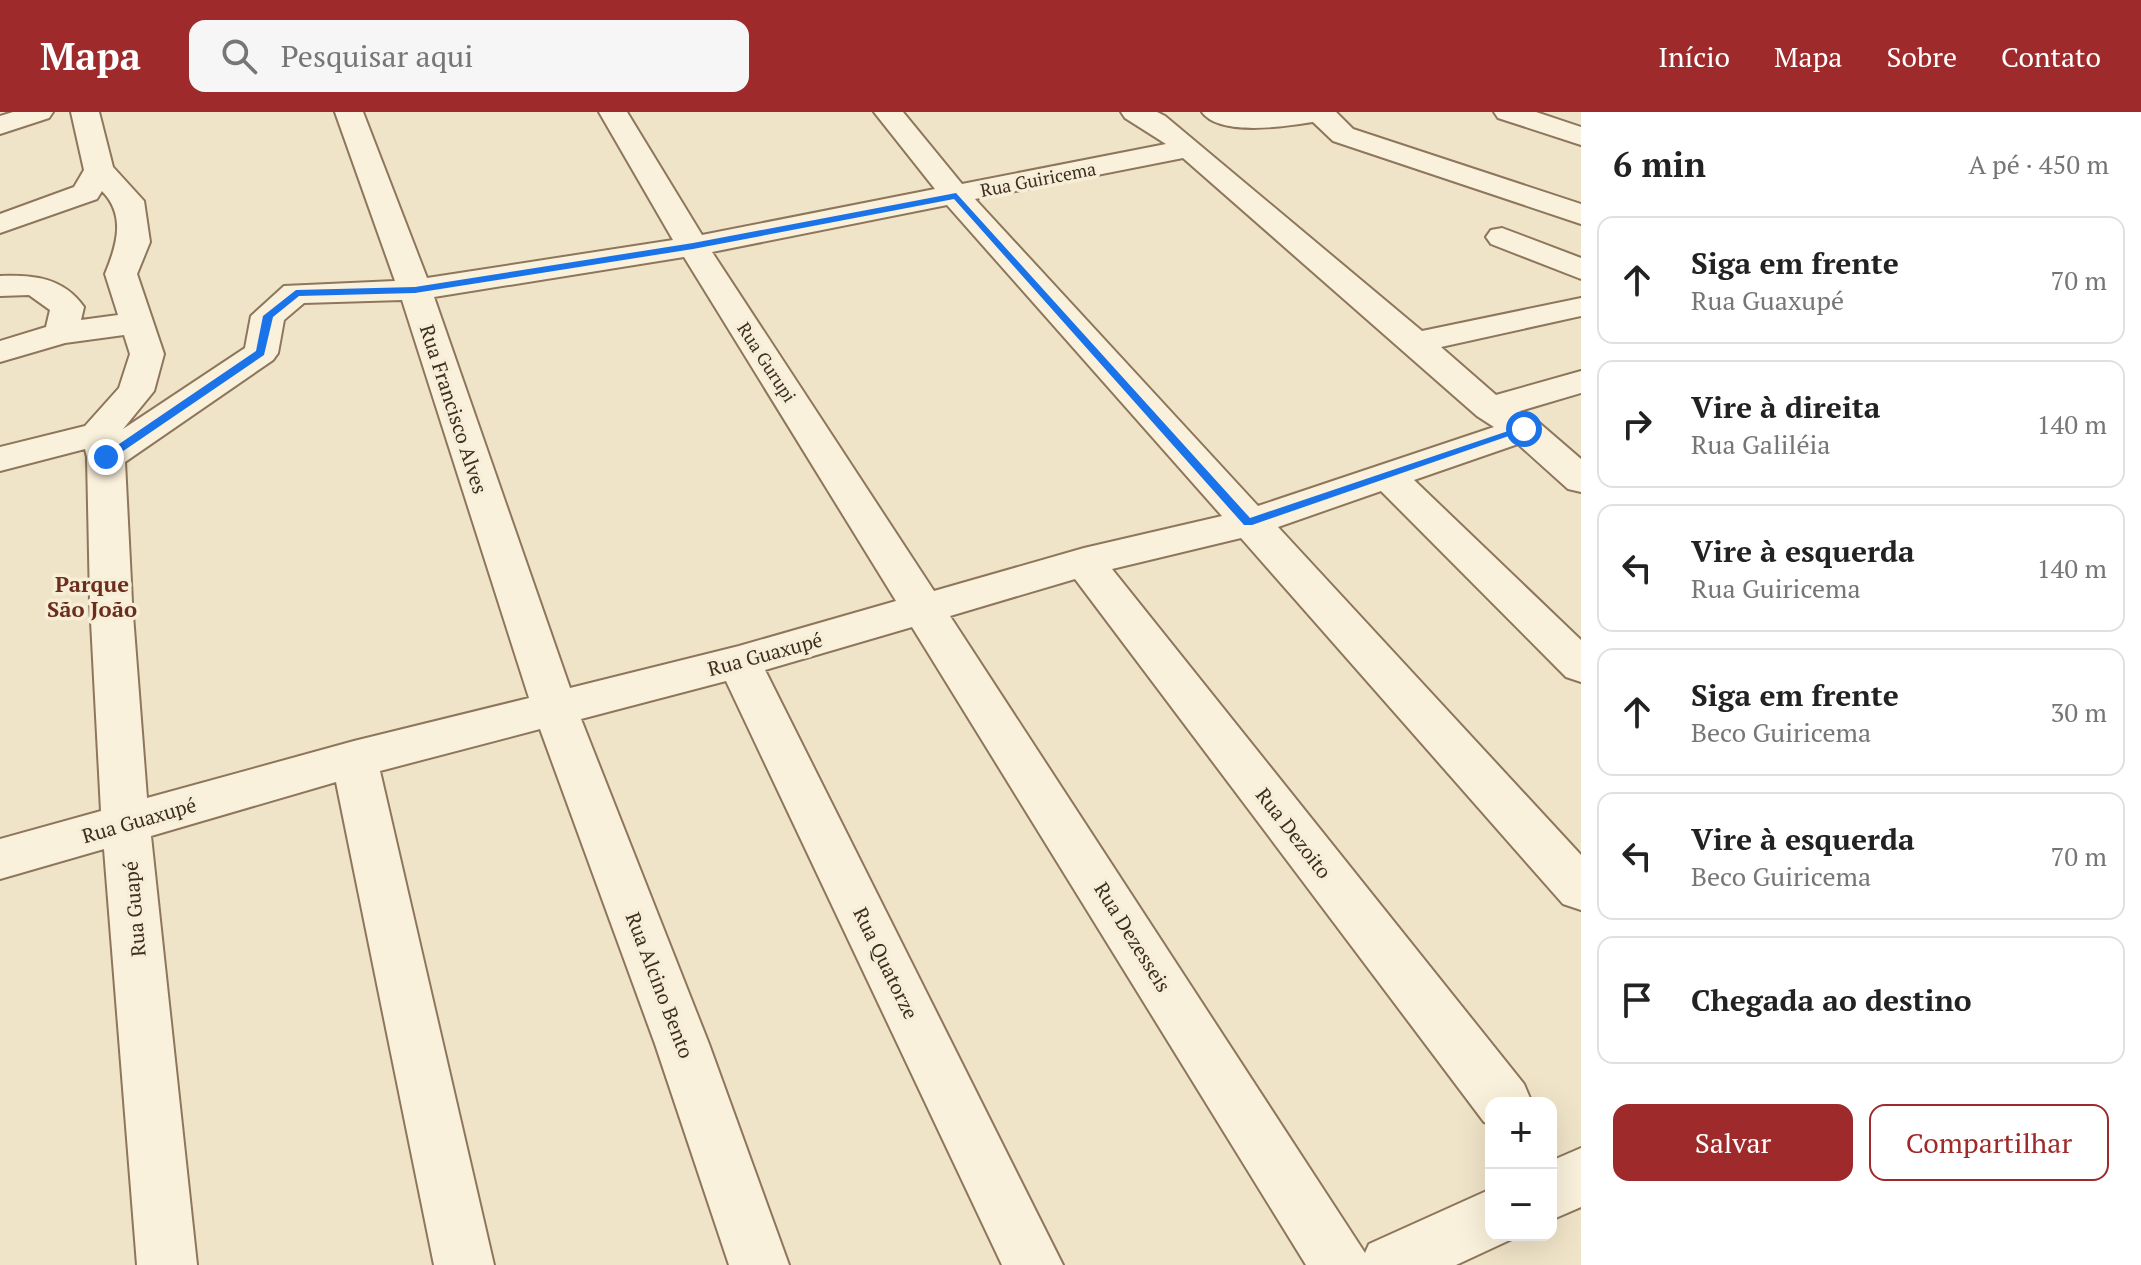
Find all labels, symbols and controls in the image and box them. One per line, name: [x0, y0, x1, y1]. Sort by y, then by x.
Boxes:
search box: [189, 20, 749, 92]
text: Mapa: [40, 31, 141, 81]
icon: search: [217, 34, 261, 78]
text: Pesquisar aqui: [281, 36, 473, 76]
text: Início: [1658, 38, 1730, 75]
text: Mapa: [1774, 38, 1843, 75]
text: Sobre: [1887, 38, 1957, 75]
text: Contato: [2001, 38, 2101, 75]
text: 6 min: [1613, 142, 1706, 187]
text: A pé · 450 m: [1968, 147, 2109, 181]
street label: Rua Guiricema: [978, 156, 1098, 202]
text: Siga em frente: [1691, 243, 1899, 283]
icon: ahead: [1615, 258, 1659, 302]
text: 70 m: [2051, 263, 2107, 297]
text: Rua Guaxupé: [1691, 283, 1844, 317]
street label: Rua Gurupi: [732, 317, 802, 407]
street label: Rua Francisco Alves: [414, 321, 494, 497]
text: Vire à direita: [1691, 387, 1881, 427]
icon: right: [1615, 402, 1659, 446]
text: 140 m: [2037, 407, 2107, 441]
route start: [1506, 411, 1542, 447]
text: Rua Galiléia: [1691, 427, 1830, 461]
route end: [88, 439, 124, 475]
text: Vire à esquerda: [1691, 531, 1915, 571]
icon: left: [1615, 546, 1659, 590]
text: 140 m: [2037, 551, 2107, 585]
district label: Parque São João: [47, 569, 137, 623]
text: Rua Guiricema: [1691, 571, 1861, 605]
street label: Rua Guaxupé: [705, 626, 825, 682]
text: Siga em frente: [1691, 675, 1899, 715]
icon: ahead: [1615, 690, 1659, 734]
text: 30 m: [2051, 695, 2107, 729]
text: Beco Guiricema: [1691, 715, 1871, 749]
street label: Rua Dezoito: [1250, 782, 1338, 884]
street label: Rua Guaxupé: [79, 791, 199, 849]
text: Vire à esquerda: [1691, 819, 1915, 859]
icon: left: [1615, 834, 1659, 878]
text: 70 m: [2051, 839, 2107, 873]
text: Beco Guiricema: [1691, 859, 1871, 893]
street label: Rua Guapé: [116, 860, 152, 958]
street label: Rua Dezesseis: [1088, 877, 1178, 997]
street label: Rua Quatorze: [847, 903, 925, 1023]
street label: Rua Alcino Bento: [620, 908, 700, 1062]
icon: arrive: [1615, 978, 1659, 1022]
text: Chegada ao destino: [1691, 980, 1972, 1020]
map controls: [1485, 1097, 1557, 1241]
button: +: [1485, 1097, 1557, 1169]
button: Salvar: [1613, 1104, 1853, 1181]
button: Compartilhar: [1869, 1104, 2109, 1181]
button: −: [1485, 1169, 1557, 1241]

